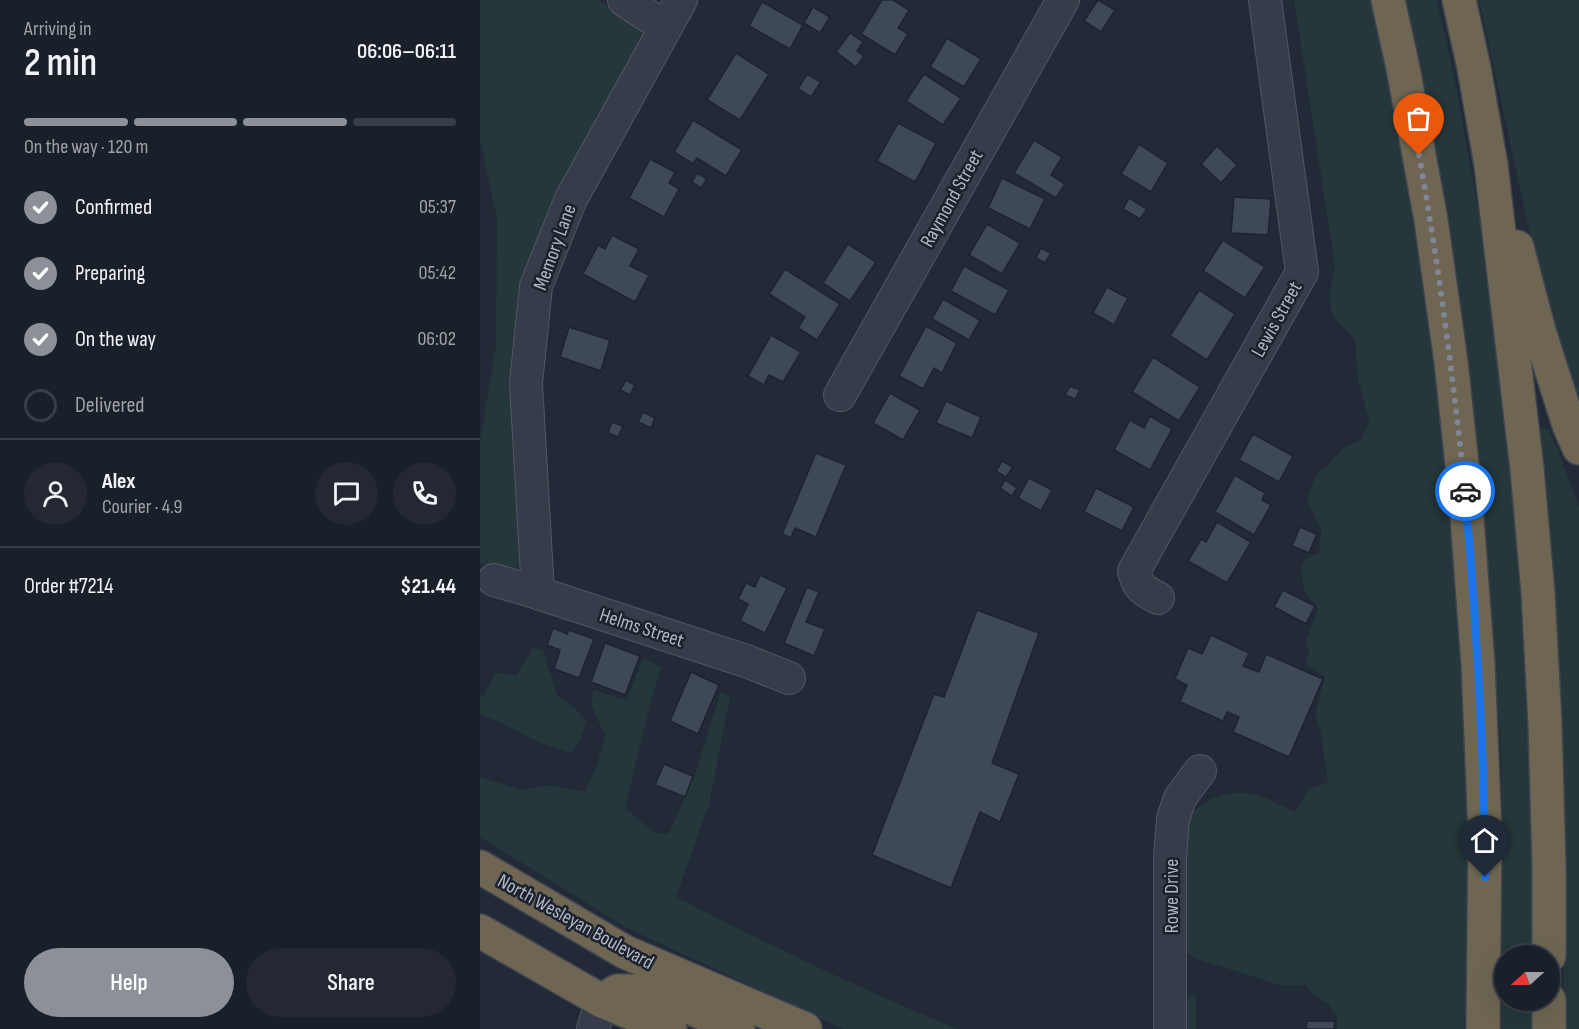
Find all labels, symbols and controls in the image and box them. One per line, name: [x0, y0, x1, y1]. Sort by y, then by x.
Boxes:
text: Arriving in: [24, 17, 92, 41]
text: 06:06–06:11: [357, 38, 456, 65]
text: 2 min: [24, 40, 97, 87]
pin: [1393, 93, 1444, 155]
icon: bag: [1402, 102, 1435, 135]
text: On the way · 120 m: [24, 135, 148, 159]
street label: Raymond Street: [915, 146, 988, 251]
icon: check: [24, 191, 57, 224]
text: Confirmed: [75, 194, 152, 221]
text: 05:37: [419, 195, 456, 219]
street label: Memory Lane: [528, 201, 582, 294]
icon: check: [24, 257, 57, 290]
text: Preparing: [75, 260, 145, 287]
text: 05:42: [419, 261, 456, 285]
street label: Lewis Street: [1246, 278, 1307, 361]
icon: check: [24, 323, 57, 356]
text: On the way: [75, 326, 156, 353]
text: 06:02: [417, 327, 456, 351]
text: Delivered: [75, 392, 144, 419]
courier: [1435, 461, 1495, 521]
button: person: [24, 462, 87, 525]
button: chat: [315, 462, 378, 525]
button: phone: [393, 462, 456, 525]
text: Alex: [102, 468, 135, 495]
icon: car: [1449, 475, 1482, 508]
text: Courier · 4.9: [102, 495, 182, 519]
text: Order #7214: [24, 573, 113, 600]
text: $21.44: [400, 573, 456, 600]
street label: Helms Street: [596, 603, 687, 653]
pin: [1459, 815, 1510, 877]
icon: home: [1468, 824, 1501, 857]
street label: Rowe Drive: [1160, 859, 1184, 933]
street label: North Wesleyan Boulevard: [493, 869, 658, 975]
north arrow: [1494, 945, 1560, 1011]
map controls: [1494, 945, 1560, 1011]
button: Help: [24, 948, 234, 1017]
button: Share: [246, 948, 456, 1017]

